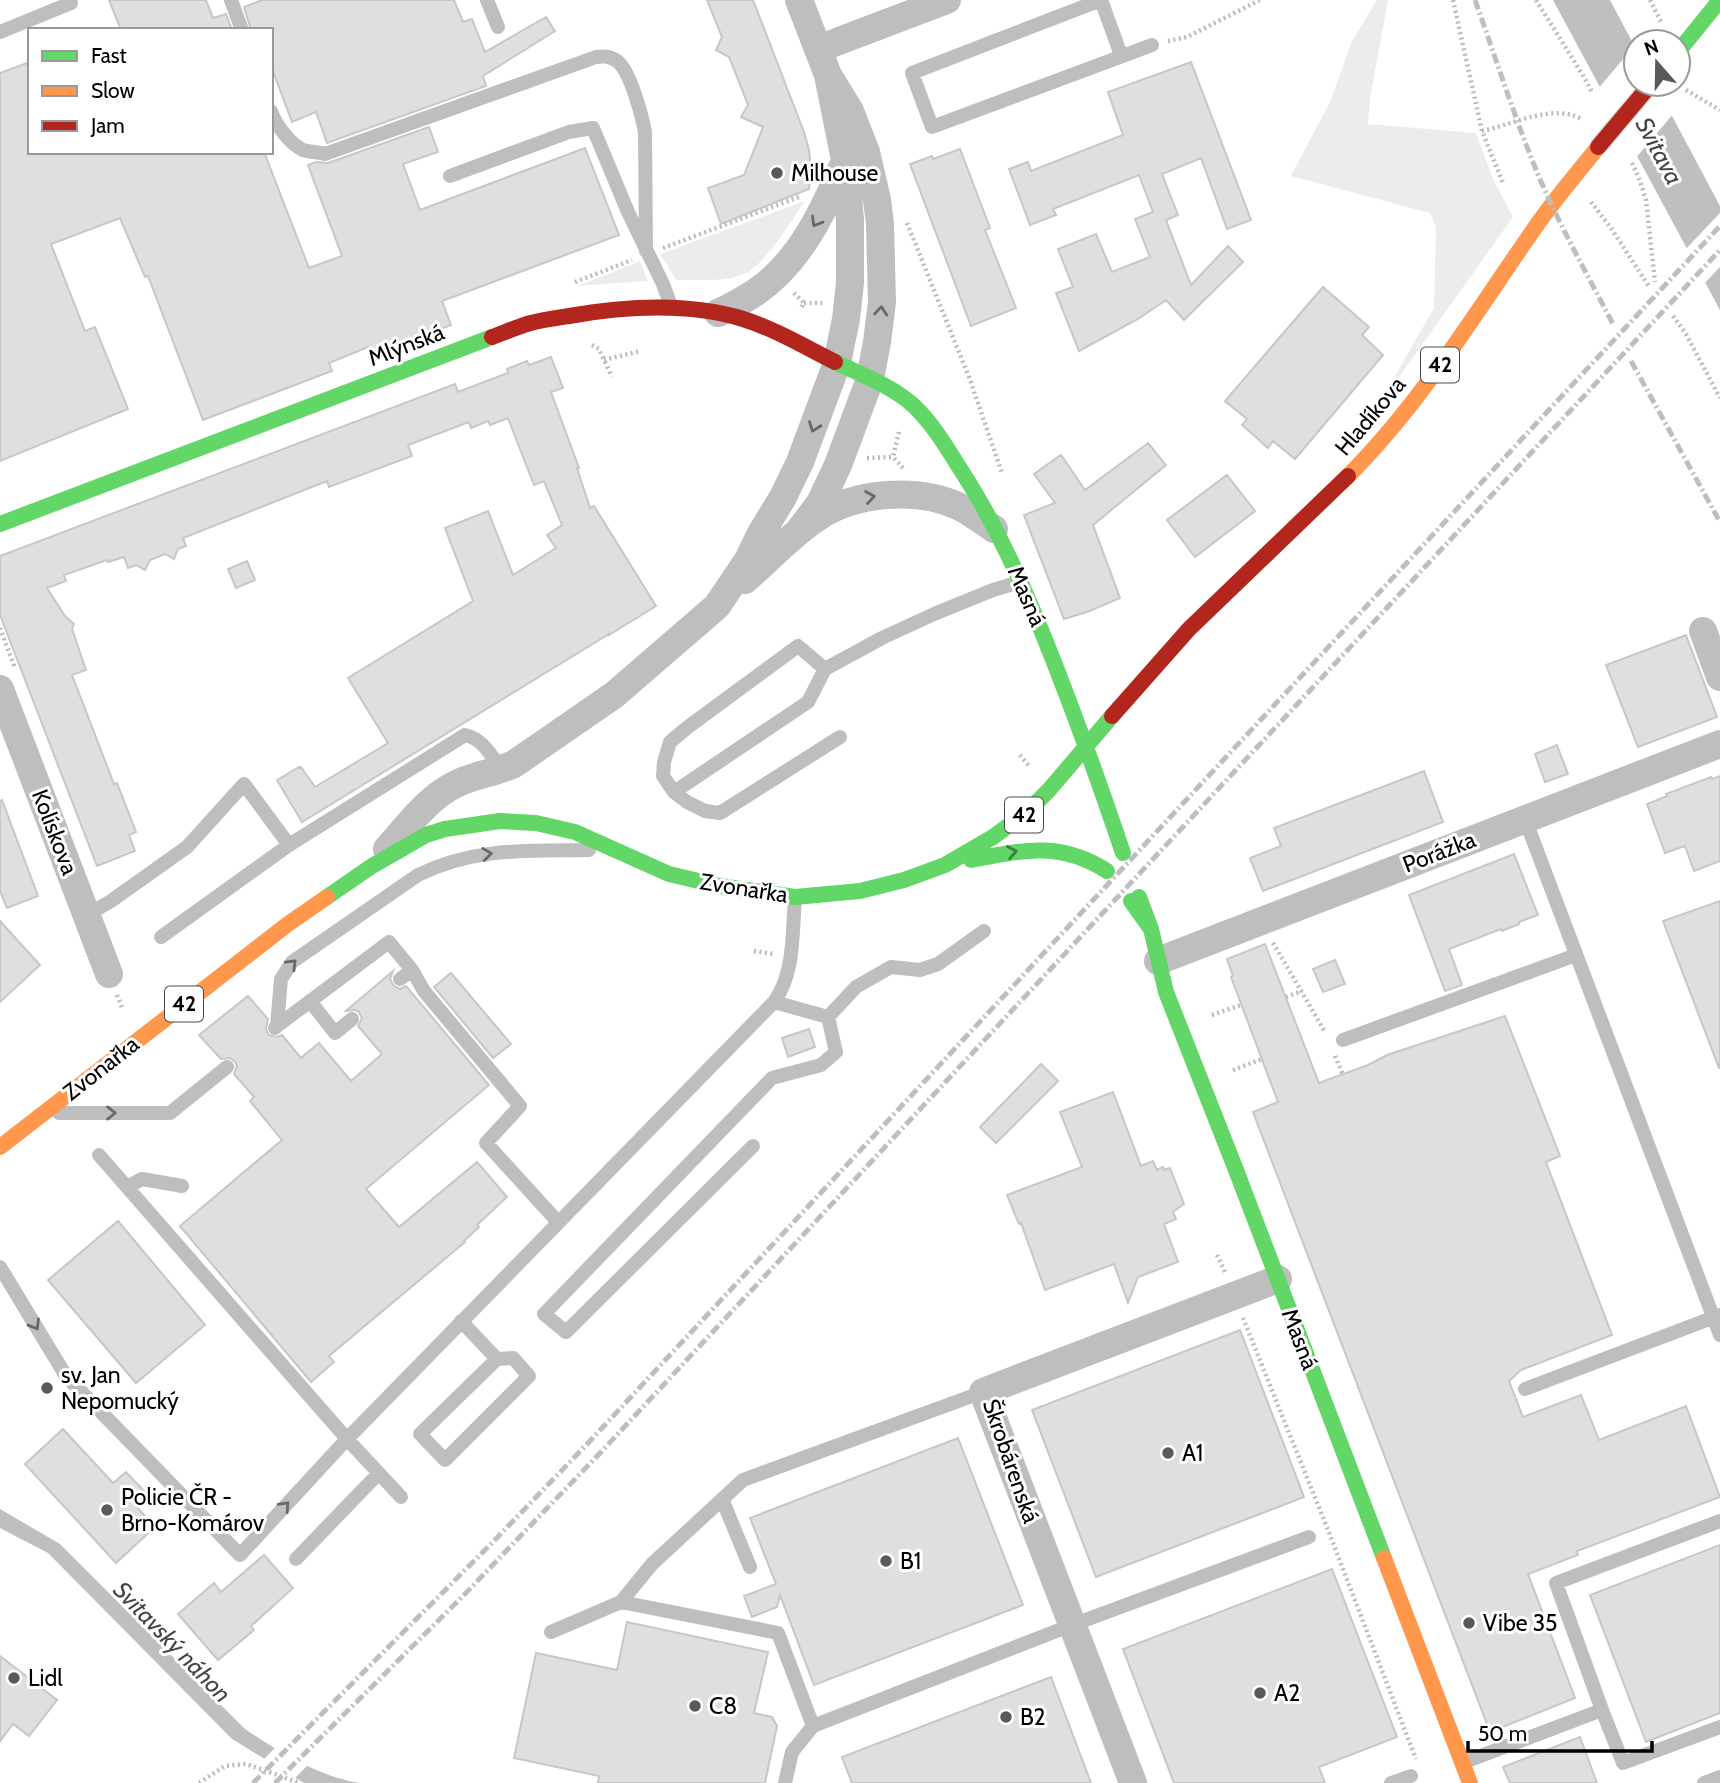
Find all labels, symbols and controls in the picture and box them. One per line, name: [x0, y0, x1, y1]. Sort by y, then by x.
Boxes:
legend: [28, 28, 273, 154]
north arrow: [1622, 28, 1692, 98]
text: N: [1641, 34, 1662, 61]
text: Fast: [91, 43, 127, 68]
text: Slow: [91, 78, 135, 103]
water label: Svitava: [1630, 112, 1689, 189]
text: Jam: [90, 113, 125, 138]
place label: Milhouse: [791, 159, 878, 187]
marker: Milhouse: [769, 165, 785, 181]
one-way arrow: [811, 214, 824, 227]
one-way arrow: [873, 305, 888, 316]
street label: Mlýnská: [364, 318, 448, 372]
road number: 42: [1421, 348, 1459, 382]
street label: Hladíkova: [1329, 371, 1411, 461]
one-way arrow: [808, 420, 822, 432]
one-way arrow: [864, 490, 876, 505]
street label: Masná: [1002, 562, 1052, 630]
street label: Kolískova: [26, 785, 84, 879]
road number: 42: [1005, 798, 1043, 832]
street label: Porážka: [1399, 825, 1479, 879]
one-way arrow: [1006, 846, 1018, 861]
one-way arrow: [481, 847, 493, 862]
street label: Zvonařka: [698, 867, 790, 909]
one-way arrow: [284, 960, 297, 973]
road number: 42: [165, 986, 203, 1021]
street label: Zvonařka: [58, 1030, 144, 1106]
one-way arrow: [107, 1105, 117, 1121]
street label: Masná: [1276, 1305, 1324, 1373]
one-way arrow: [27, 1318, 40, 1331]
place label: sv. Jan Nepomucký: [61, 1361, 179, 1415]
marker: sv. Jan Nepomucký: [39, 1380, 55, 1396]
street label: Škrobárenská: [977, 1395, 1046, 1527]
place label: A1: [1182, 1439, 1203, 1467]
marker: A1: [1160, 1445, 1176, 1461]
place label: Policie ČR - Brno-Komárov: [121, 1482, 265, 1537]
one-way arrow: [277, 1501, 289, 1514]
marker: Policie ČR - Brno-Komárov: [99, 1502, 115, 1518]
place label: B1: [900, 1547, 921, 1575]
marker: B1: [878, 1553, 894, 1569]
water label: Svitavský náhon: [108, 1575, 237, 1708]
place label: Vibe 35: [1483, 1609, 1558, 1637]
marker: Vibe 35: [1461, 1615, 1477, 1631]
place label: Lidl: [28, 1664, 63, 1692]
marker: Lidl: [6, 1670, 22, 1686]
place label: A2: [1274, 1679, 1300, 1707]
marker: A2: [1252, 1685, 1268, 1701]
place label: C8: [709, 1692, 737, 1720]
marker: C8: [687, 1698, 703, 1714]
place label: B2: [1020, 1703, 1046, 1731]
marker: B2: [998, 1709, 1014, 1725]
scale bar: [1468, 1710, 1652, 1754]
text: 50 m: [1478, 1721, 1527, 1746]

